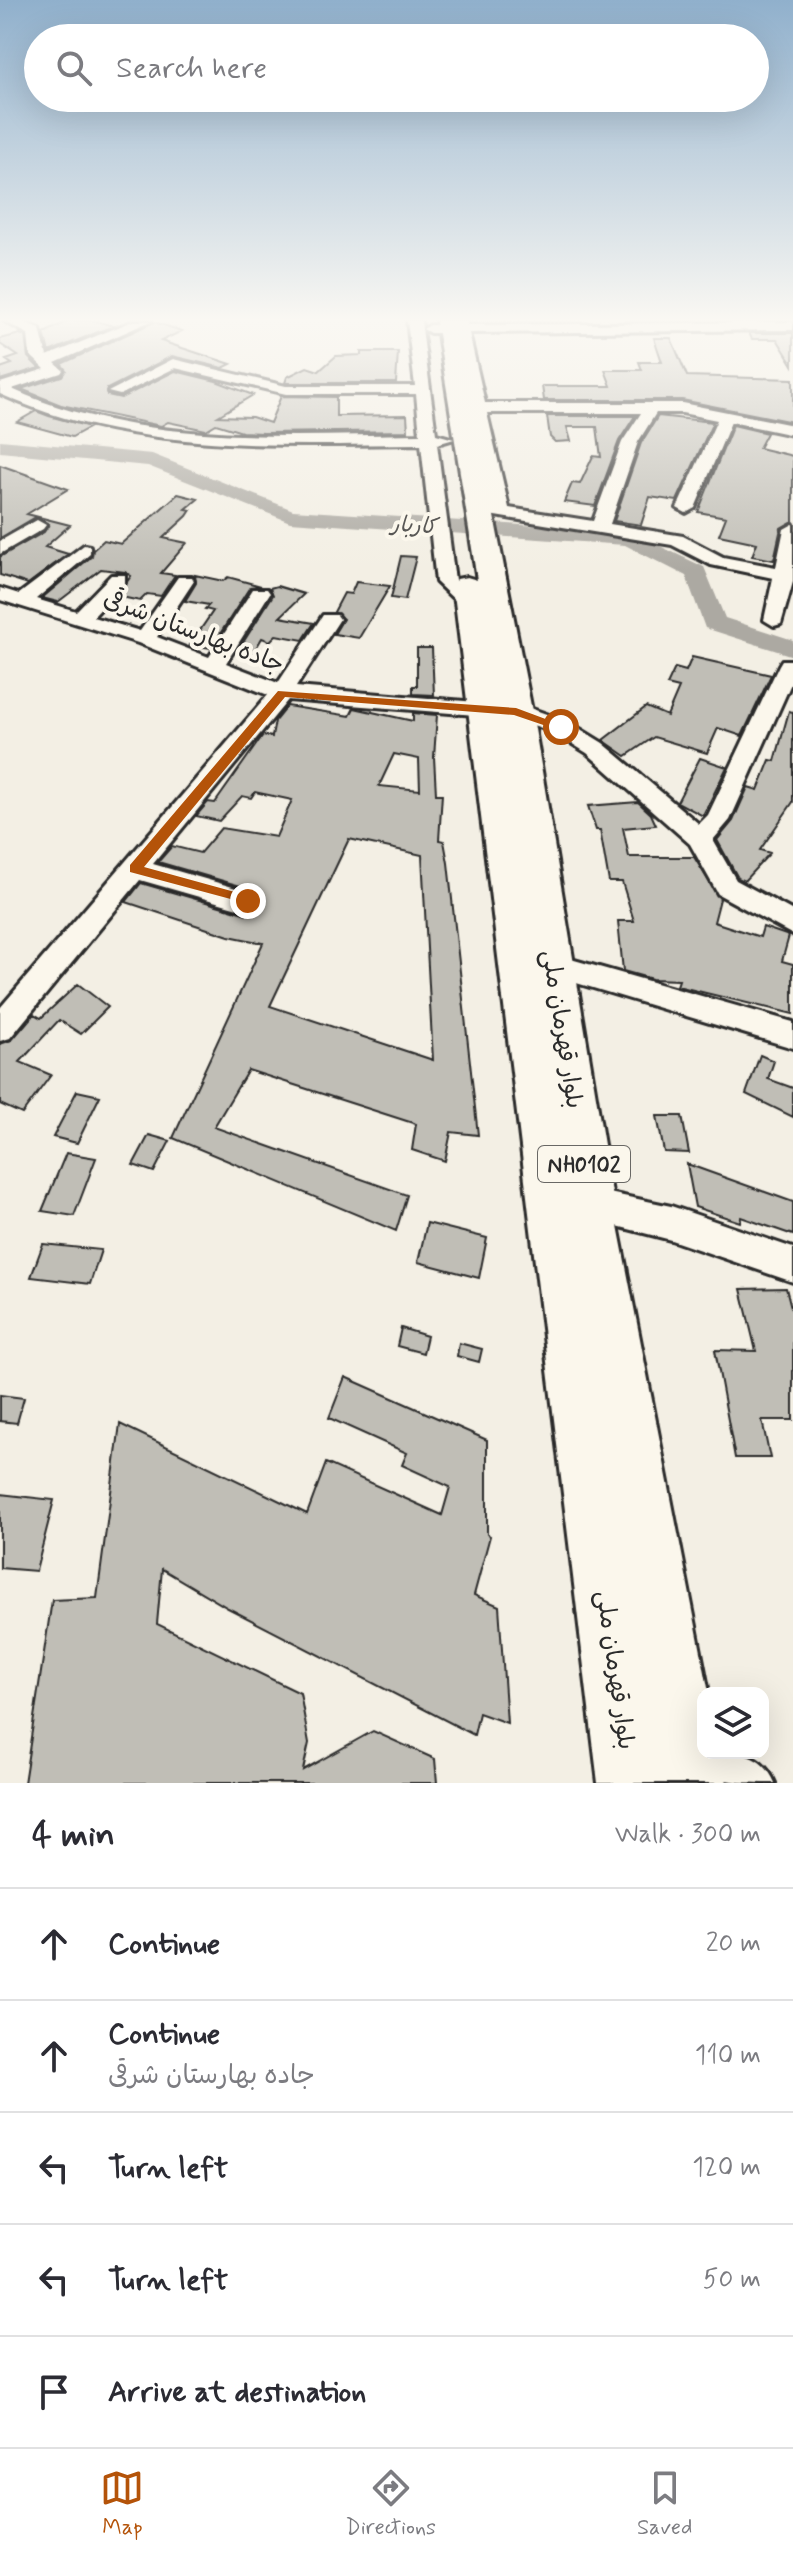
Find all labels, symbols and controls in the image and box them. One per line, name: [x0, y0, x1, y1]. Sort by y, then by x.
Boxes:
search box: [24, 24, 769, 112]
icon: search: [52, 46, 96, 90]
text: Search here: [116, 49, 267, 88]
water label: کاربار: [388, 510, 441, 542]
street label: جاده بهارستان شرقی: [99, 583, 289, 681]
route start: [543, 709, 579, 745]
route end: [230, 883, 266, 919]
street label: بلوار قهرمان ملی: [534, 948, 589, 1111]
road number: NH0102: [538, 1146, 630, 1182]
street label: بلوار قهرمان ملی: [588, 1589, 641, 1752]
map controls: [697, 1687, 769, 1759]
button: layers: [697, 1687, 769, 1759]
text: 4 min: [32, 1813, 115, 1858]
text: Walk · 300 m: [615, 1818, 761, 1852]
icon: ahead: [32, 1922, 76, 1966]
text: Continue: [108, 1925, 220, 1964]
text: 20 m: [706, 1927, 761, 1961]
text: Continue: [108, 2015, 220, 2054]
icon: ahead: [32, 2034, 76, 2078]
text: 110 m: [695, 2039, 761, 2073]
text: جاده بهارستان شرقی: [108, 2059, 315, 2093]
icon: left: [32, 2146, 76, 2190]
text: Turn left: [108, 2149, 228, 2188]
text: 120 m: [692, 2151, 761, 2185]
icon: left: [32, 2258, 76, 2302]
text: Turn left: [108, 2261, 228, 2300]
text: 50 m: [703, 2263, 761, 2297]
icon: arrive: [32, 2370, 76, 2414]
text: Arrive at destination: [108, 2373, 366, 2412]
tab: Map: [100, 2466, 144, 2542]
tab: Directions: [345, 2466, 436, 2542]
tab: Saved: [637, 2466, 692, 2542]

